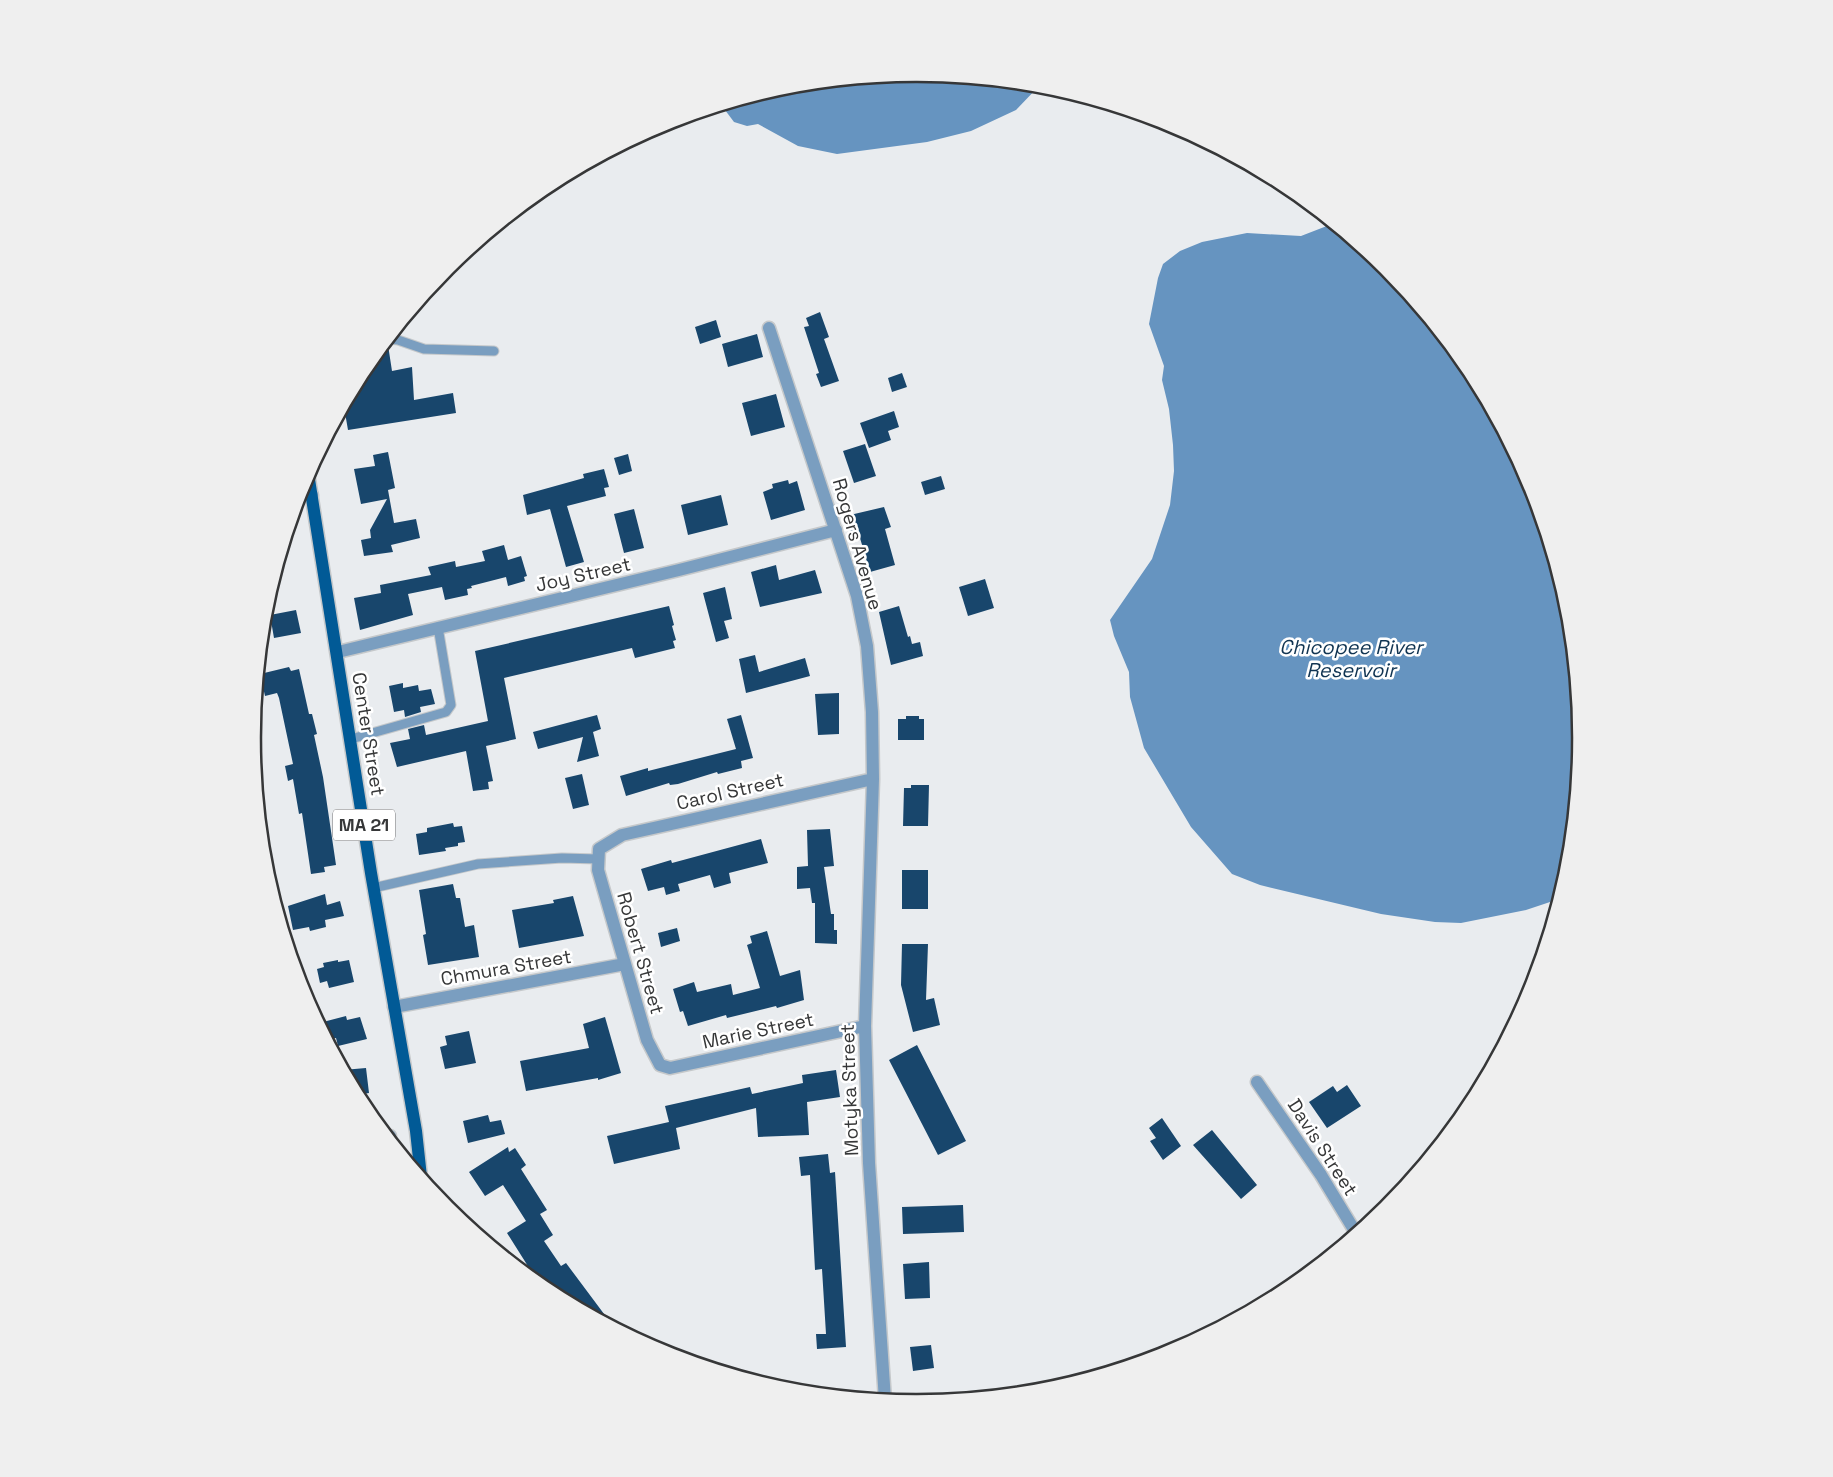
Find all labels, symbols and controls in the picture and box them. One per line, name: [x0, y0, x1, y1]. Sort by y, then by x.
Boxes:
street label: Rogers Avenue: [827, 475, 888, 613]
street label: Joy Street: [533, 551, 633, 598]
water label: Chicopee River Reservoir: [1279, 634, 1425, 683]
street label: Center Street: [346, 671, 391, 798]
street label: Carol Street: [674, 767, 786, 816]
road number: MA 21: [333, 810, 395, 840]
street label: Robert Street: [611, 889, 670, 1017]
street label: Chmura Street: [439, 944, 573, 991]
street label: Marie Street: [700, 1006, 816, 1055]
street label: Motyka Street: [835, 1024, 864, 1156]
street label: Davis Street: [1282, 1094, 1363, 1201]

